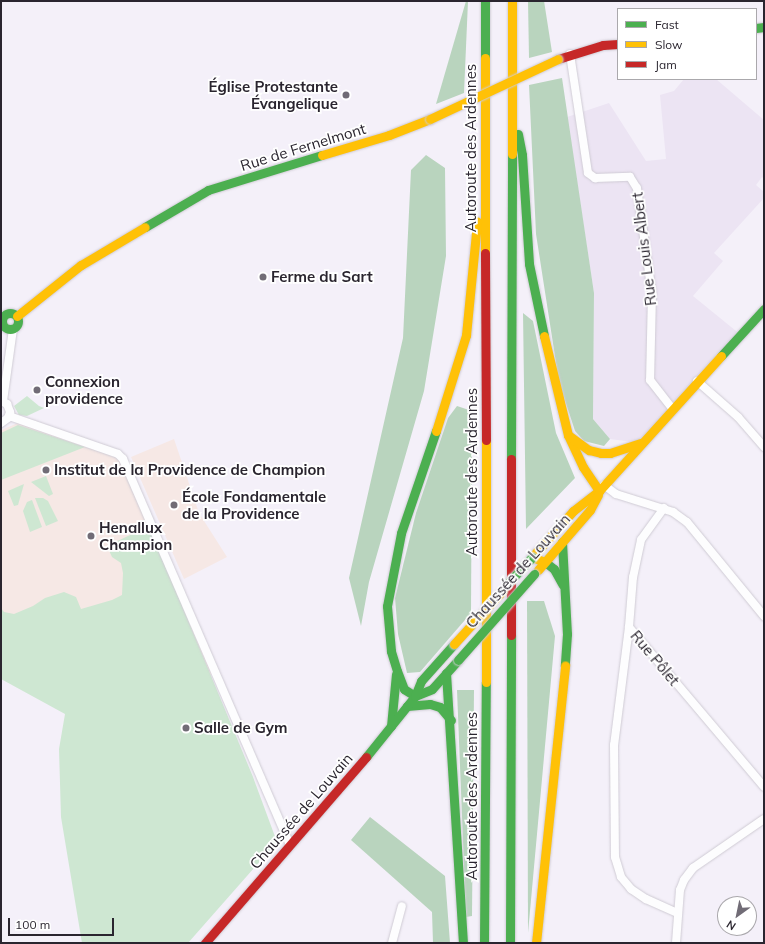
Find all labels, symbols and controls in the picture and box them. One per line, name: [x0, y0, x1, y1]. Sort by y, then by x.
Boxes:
legend: [617, 8, 757, 80]
text: Fast: [655, 17, 679, 32]
text: Slow: [655, 37, 683, 52]
text: Jam: [655, 57, 677, 72]
street label: Autoroute des Ardennes: [462, 64, 480, 232]
place label: Église Protestante Évangelique: [209, 77, 338, 112]
marker: Église Protestante Évangelique: [341, 90, 351, 100]
street label: Rue de Fernelmont: [238, 119, 368, 175]
street label: Rue Louis Albert: [628, 191, 660, 307]
place label: Ferme du Sart: [271, 268, 373, 286]
marker: Ferme du Sart: [258, 272, 268, 282]
place label: Connexion providence: [45, 372, 123, 407]
marker: Connexion providence: [32, 385, 42, 395]
street label: Autoroute des Ardennes: [463, 388, 481, 556]
place label: Institut de la Providence de Champion: [54, 461, 325, 479]
marker: Institut de la Providence de Champion: [41, 465, 51, 475]
place label: École Fondamentale de la Providence: [182, 487, 326, 522]
marker: École Fondamentale de la Providence: [169, 500, 179, 510]
street label: Chaussée de Louvain: [462, 510, 574, 632]
place label: Henallux Champion: [99, 518, 172, 553]
marker: Henallux Champion: [86, 531, 96, 541]
street label: Rue Pôlet: [627, 627, 683, 689]
street label: Autoroute des Ardennes: [463, 712, 481, 880]
place label: Salle de Gym: [194, 719, 287, 737]
marker: Salle de Gym: [181, 723, 191, 733]
street label: Chaussée de Louvain: [246, 749, 356, 873]
north arrow: [717, 896, 757, 936]
scale bar: [10, 910, 116, 936]
text: 100 m: [15, 917, 50, 932]
text: N: [724, 917, 738, 933]

